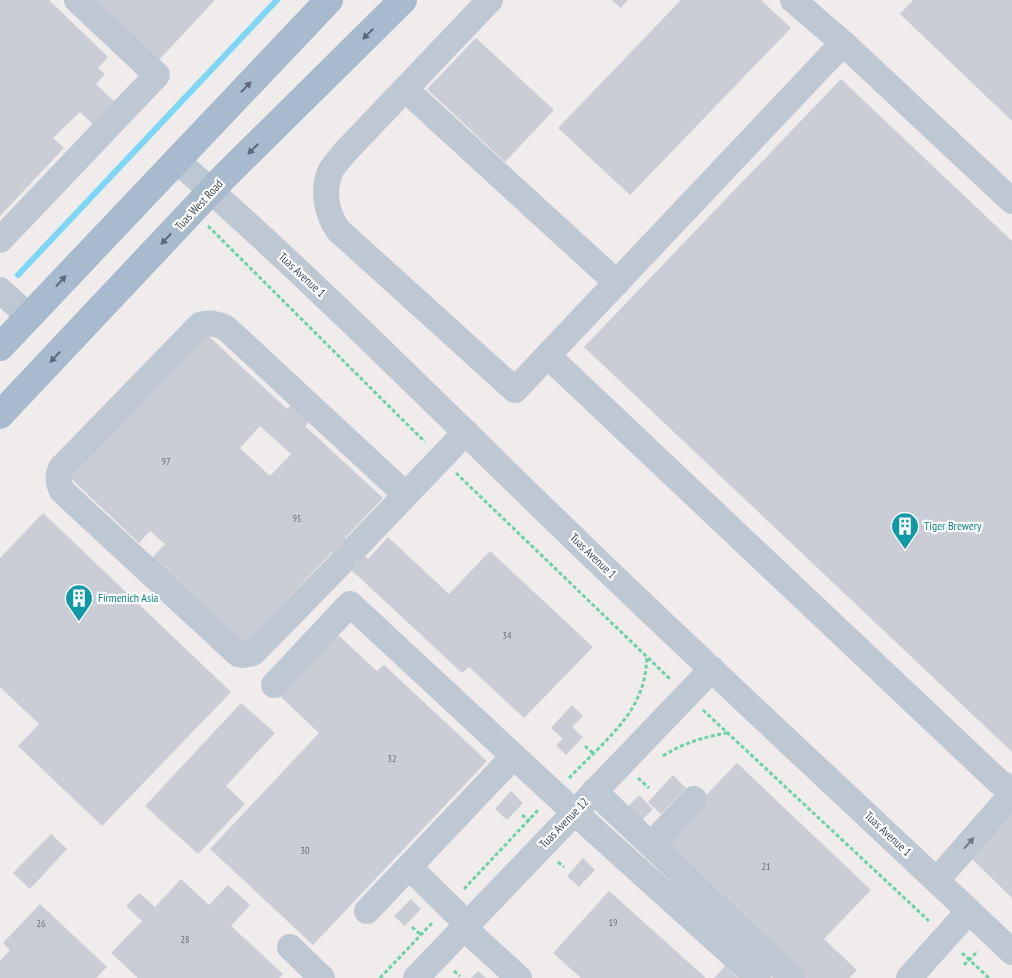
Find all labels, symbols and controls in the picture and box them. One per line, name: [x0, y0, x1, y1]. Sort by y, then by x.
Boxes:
one-way arrow: [362, 28, 374, 40]
one-way arrow: [240, 81, 252, 93]
one-way arrow: [247, 143, 259, 155]
street label: Tuas West Road: [171, 176, 226, 233]
one-way arrow: [160, 233, 172, 245]
street label: Tuas Avenue 1: [276, 249, 329, 300]
one-way arrow: [55, 275, 67, 287]
one-way arrow: [49, 351, 61, 363]
house number: 97: [162, 455, 171, 468]
building icon: Tiger Brewery: [890, 511, 920, 550]
house number: 95: [293, 512, 302, 525]
place label: Tiger Brewery: [924, 518, 982, 533]
street label: Tuas Avenue 1: [567, 530, 620, 582]
building icon: Firmenich Asia: [64, 583, 94, 622]
place label: Firmenich Asia: [98, 590, 159, 605]
house number: 34: [503, 629, 512, 642]
house number: 32: [388, 752, 397, 765]
street label: Tuas Avenue 12: [536, 794, 591, 851]
street label: Tuas Avenue 1: [862, 808, 915, 859]
one-way arrow: [963, 838, 975, 850]
house number: 30: [301, 844, 310, 857]
house number: 21: [762, 860, 771, 873]
house number: 19: [609, 916, 618, 929]
house number: 26: [37, 917, 46, 930]
house number: 28: [181, 933, 190, 946]

